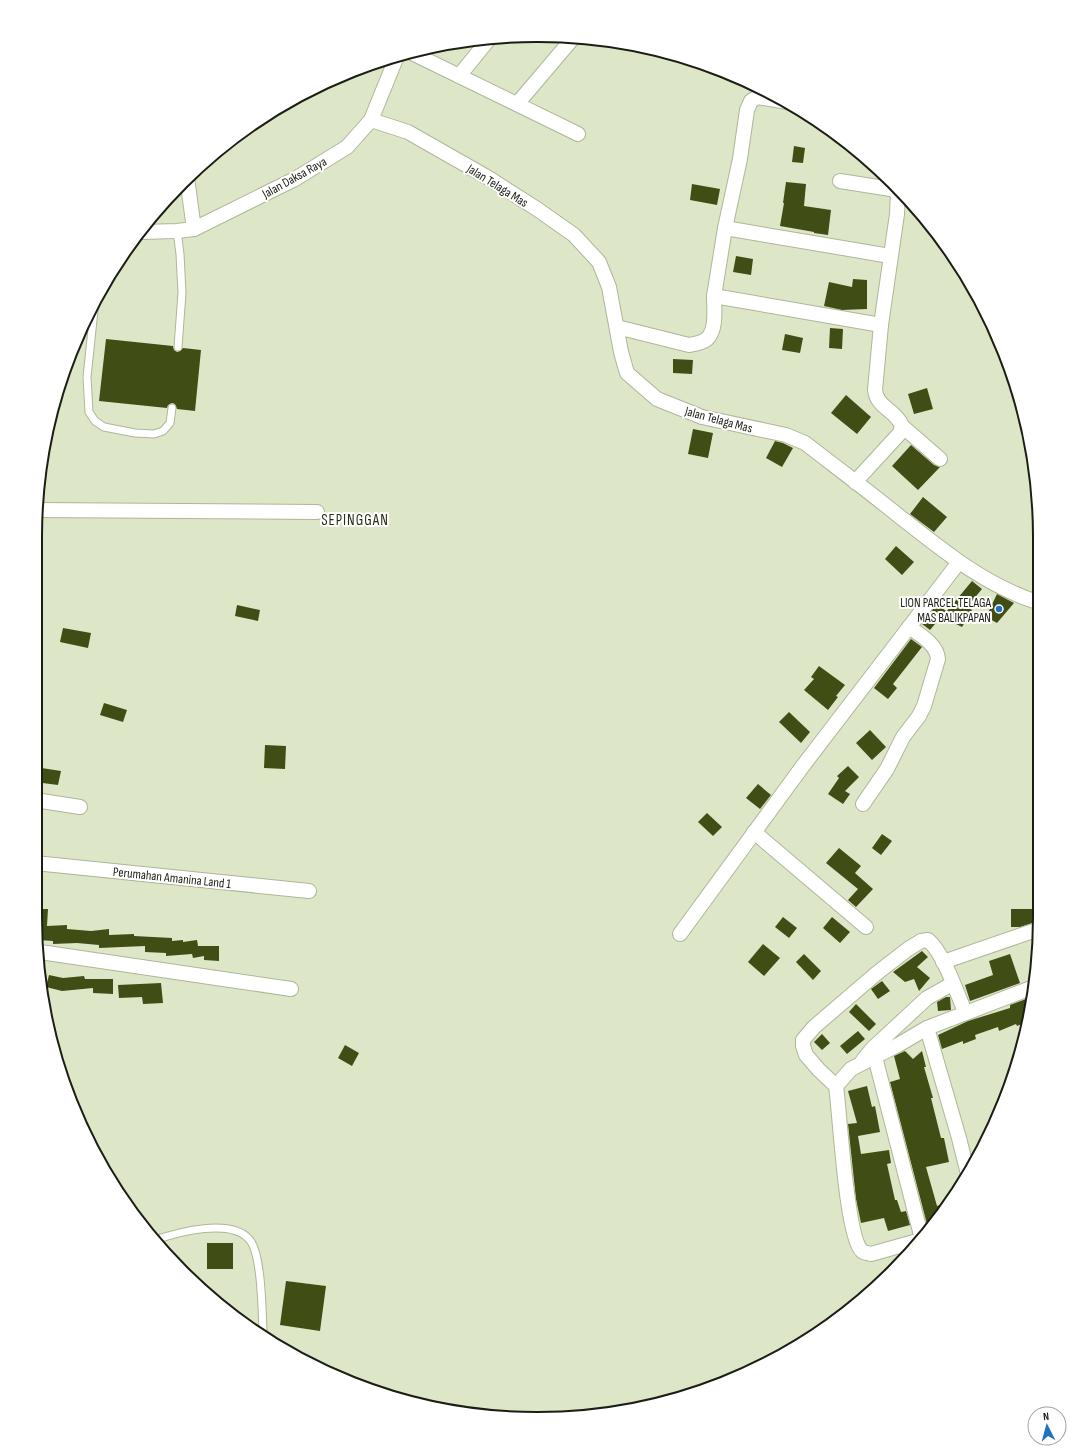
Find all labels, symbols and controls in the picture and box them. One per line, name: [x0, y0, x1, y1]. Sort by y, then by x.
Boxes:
street label: Jalan Daksa Raya: [259, 154, 329, 203]
street label: Jalan Telaga Mas: [463, 160, 531, 211]
street label: Jalan Telaga Mas: [682, 403, 755, 437]
district label: SEPINGGAN: [321, 511, 389, 530]
place label: LION PARCEL TELAGA MAS BALIKPAPAN: [900, 595, 991, 626]
marker: LION PARCEL TELAGA MAS BALIKPAPAN: [994, 604, 1004, 614]
street label: Perumahan Amanina Land 1: [112, 864, 232, 892]
north arrow: [1027, 1406, 1067, 1446]
text: N: [1042, 1410, 1050, 1423]

